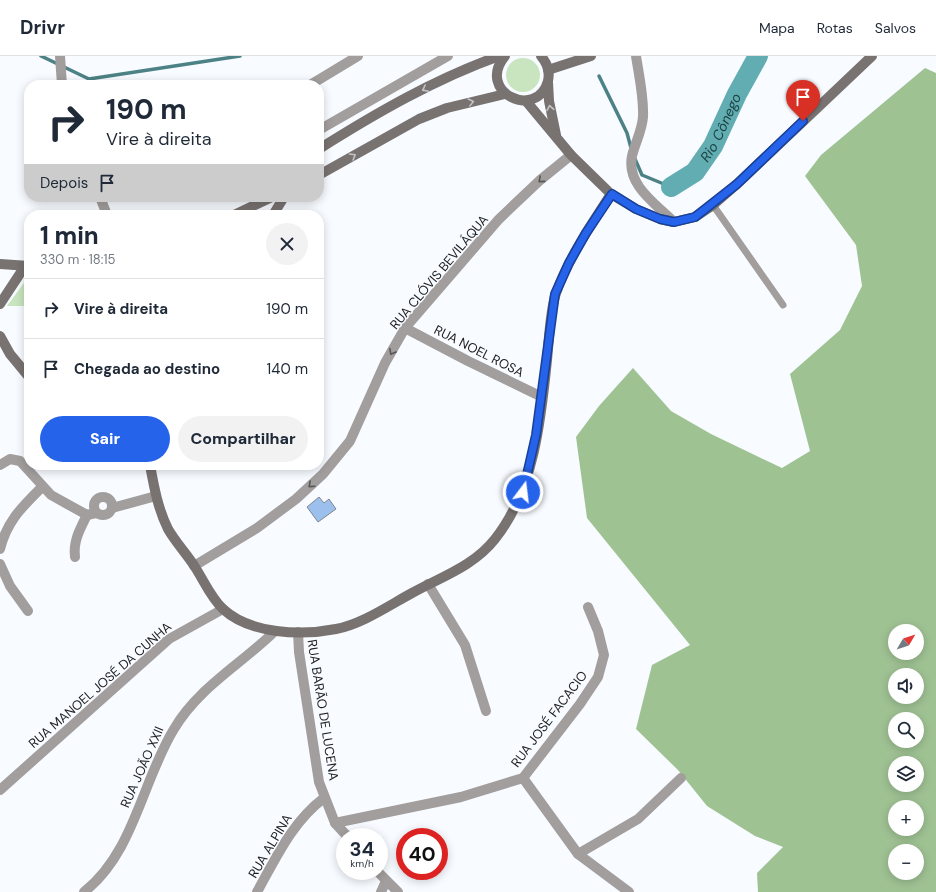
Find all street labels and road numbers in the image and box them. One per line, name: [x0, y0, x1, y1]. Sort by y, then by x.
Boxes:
street label: RUA CLÓVIS BEVILÁQUA: [385, 210, 492, 333]
street label: RUA NOEL ROSA: [431, 321, 527, 381]
street label: RUA MANOEL JOSÉ DA CUNHA: [24, 617, 175, 752]
street label: RUA BARÃO DE LUCENA: [303, 638, 343, 782]
street label: RUA JOSÉ FACACIO: [506, 667, 591, 771]
street label: RUA JOÃO XXII: [116, 724, 168, 810]
street label: RUA ALPINA: [244, 811, 296, 881]

